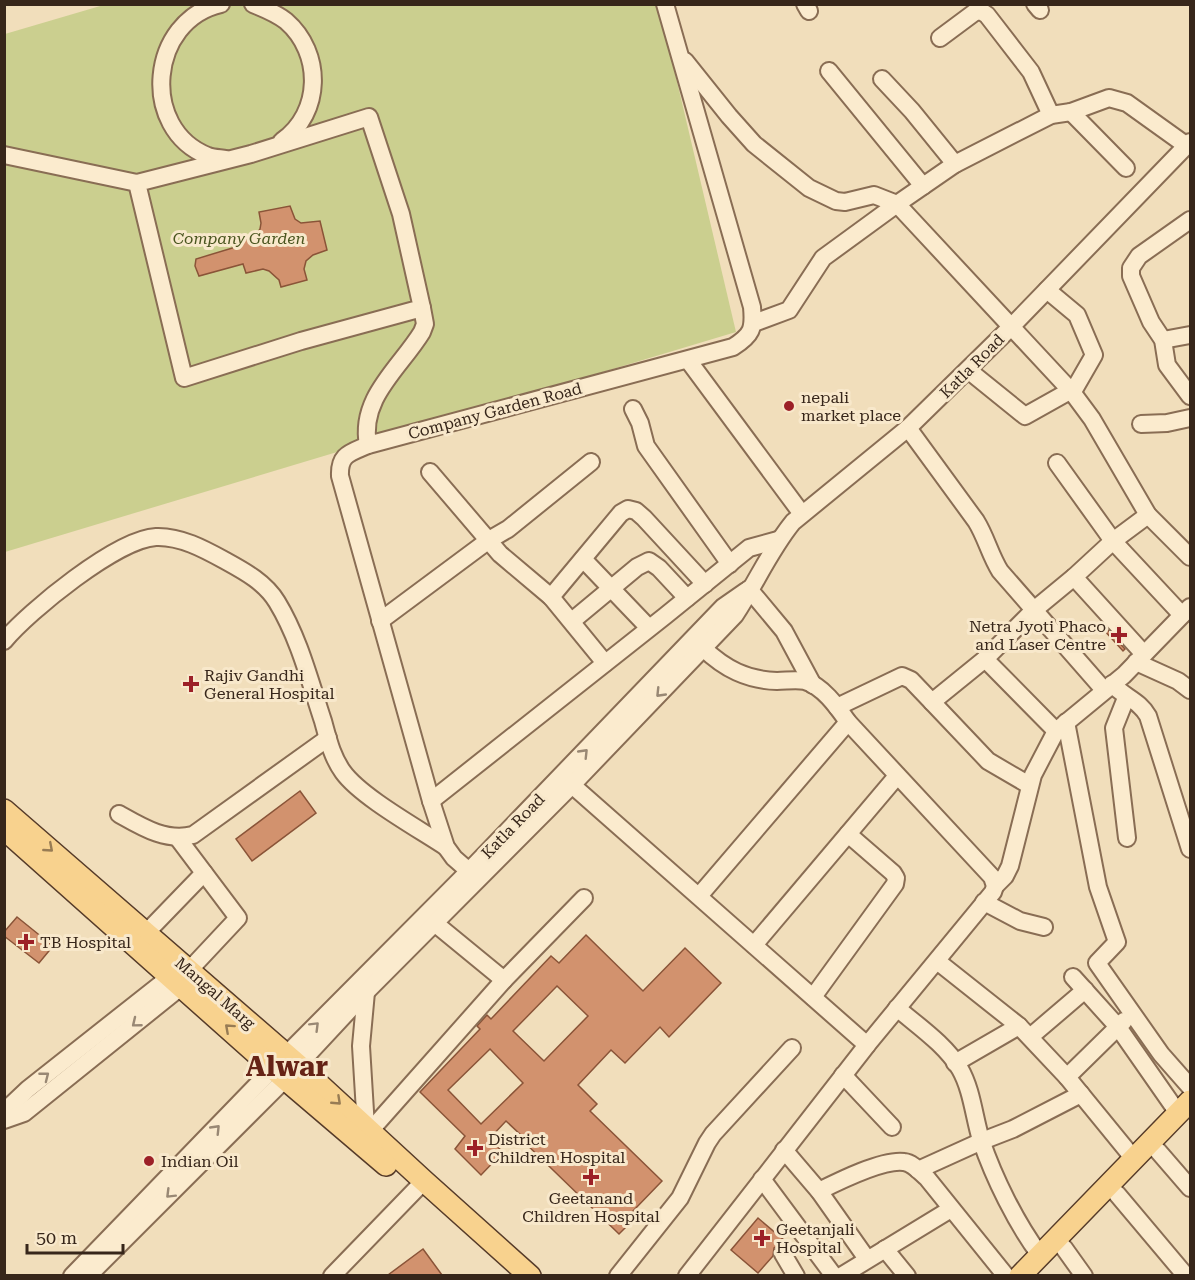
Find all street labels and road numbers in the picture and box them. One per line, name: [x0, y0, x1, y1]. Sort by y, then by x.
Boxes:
street label: Katla Road: [936, 330, 1008, 402]
street label: Company Garden Road: [406, 379, 584, 443]
street label: Katla Road: [477, 790, 549, 862]
street label: Mangal Marg: [171, 953, 260, 1033]

